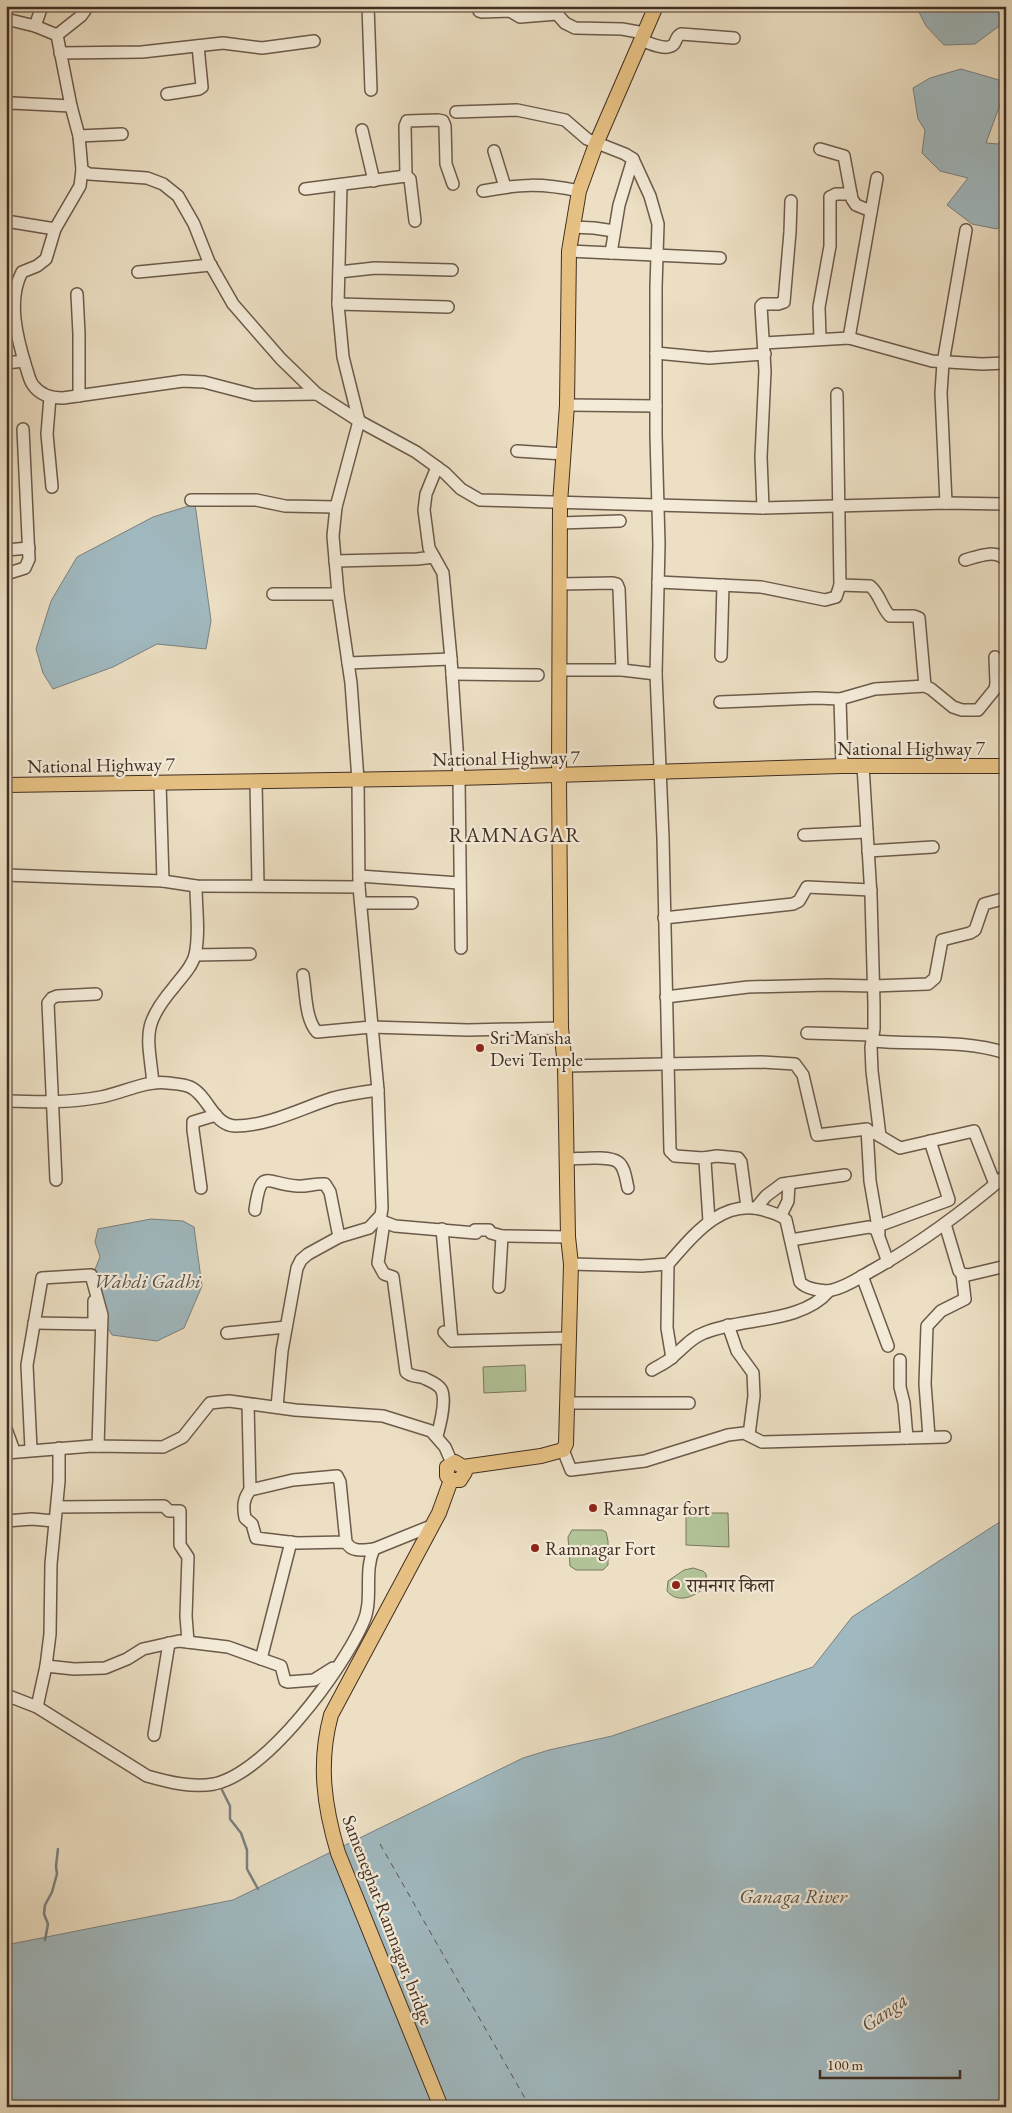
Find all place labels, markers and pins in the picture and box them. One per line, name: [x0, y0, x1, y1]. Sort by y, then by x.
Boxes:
place label: Sri Mansha Devi Temple: [490, 1025, 583, 1072]
marker: Sri Mansha Devi Temple: [474, 1042, 486, 1054]
place label: Ramnagar fort: [603, 1496, 710, 1521]
marker: Ramnagar fort: [587, 1502, 599, 1514]
place label: Ramnagar Fort: [545, 1536, 655, 1561]
marker: Ramnagar Fort: [529, 1542, 541, 1554]
place label: रामनगर किला: [685, 1573, 776, 1598]
marker: रामनगर किला: [670, 1579, 682, 1591]

